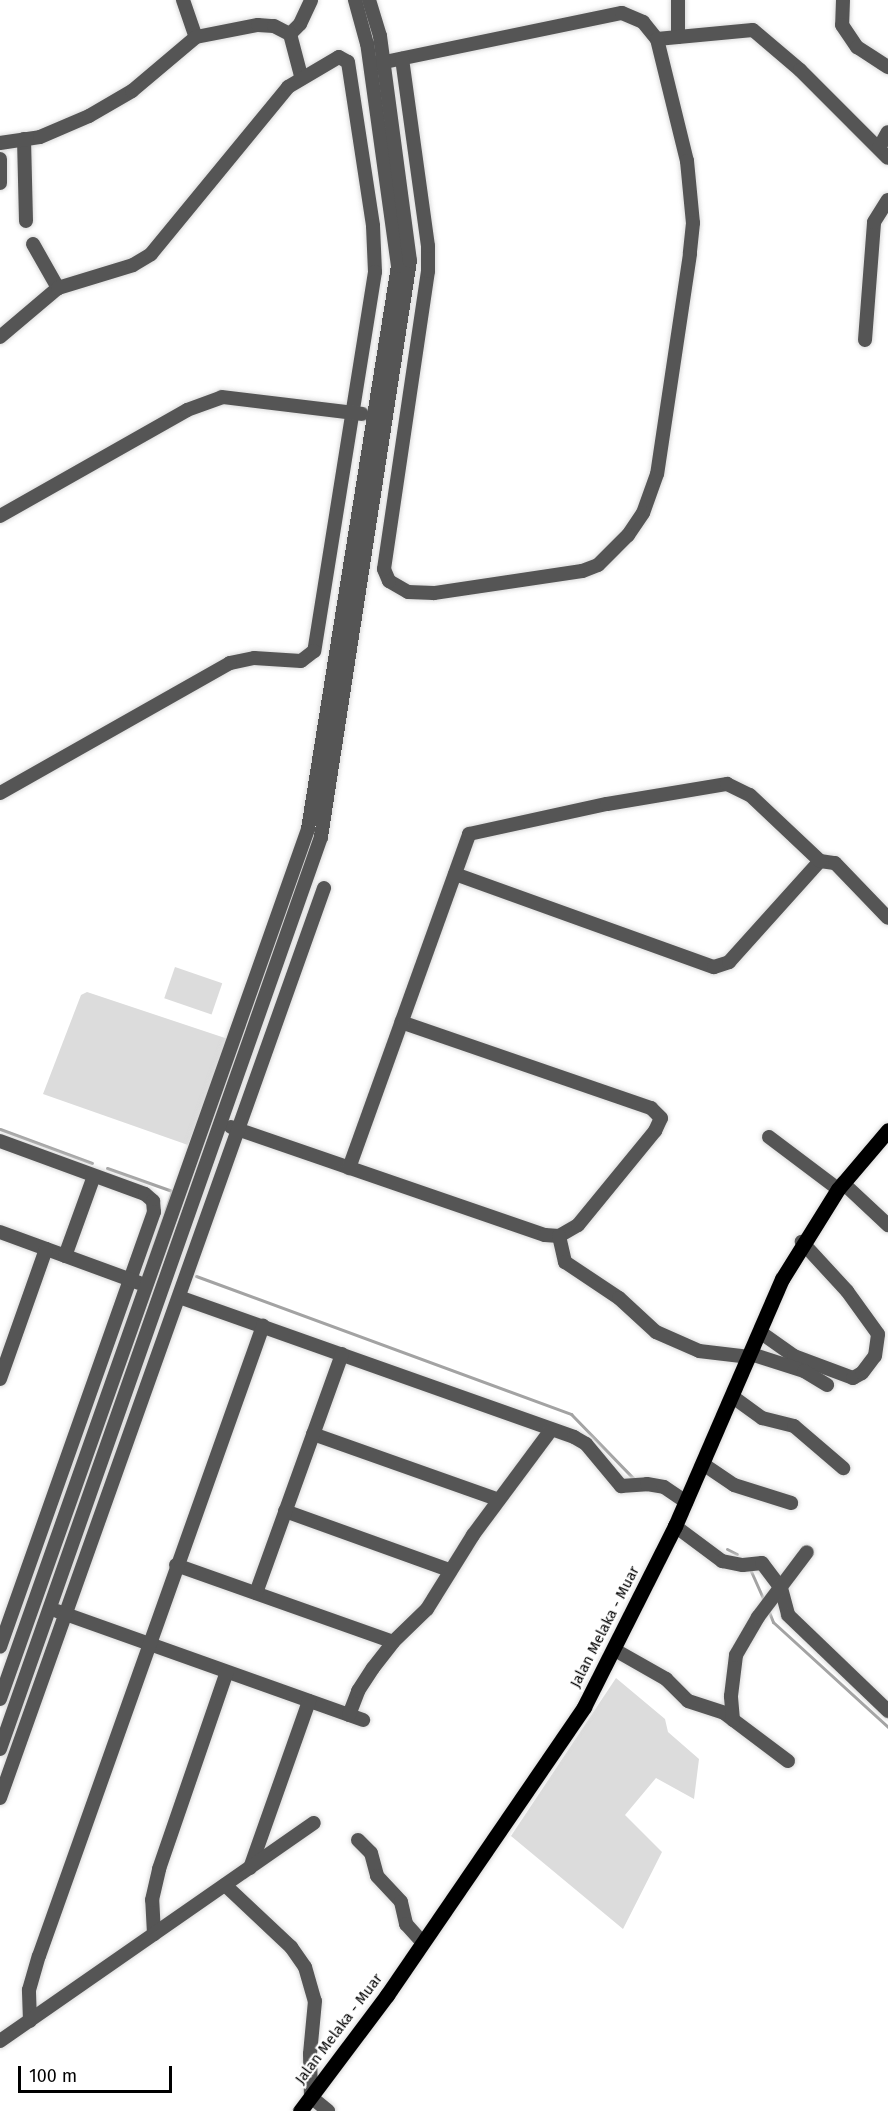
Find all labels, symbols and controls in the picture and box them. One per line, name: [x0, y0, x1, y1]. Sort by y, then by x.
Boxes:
street label: Jalan Melaka - Muar: [567, 1563, 643, 1691]
street label: Jalan Melaka - Muar: [291, 1970, 387, 2088]
scale bar: [21, 2054, 176, 2092]
text: 100 m: [29, 2065, 77, 2087]

